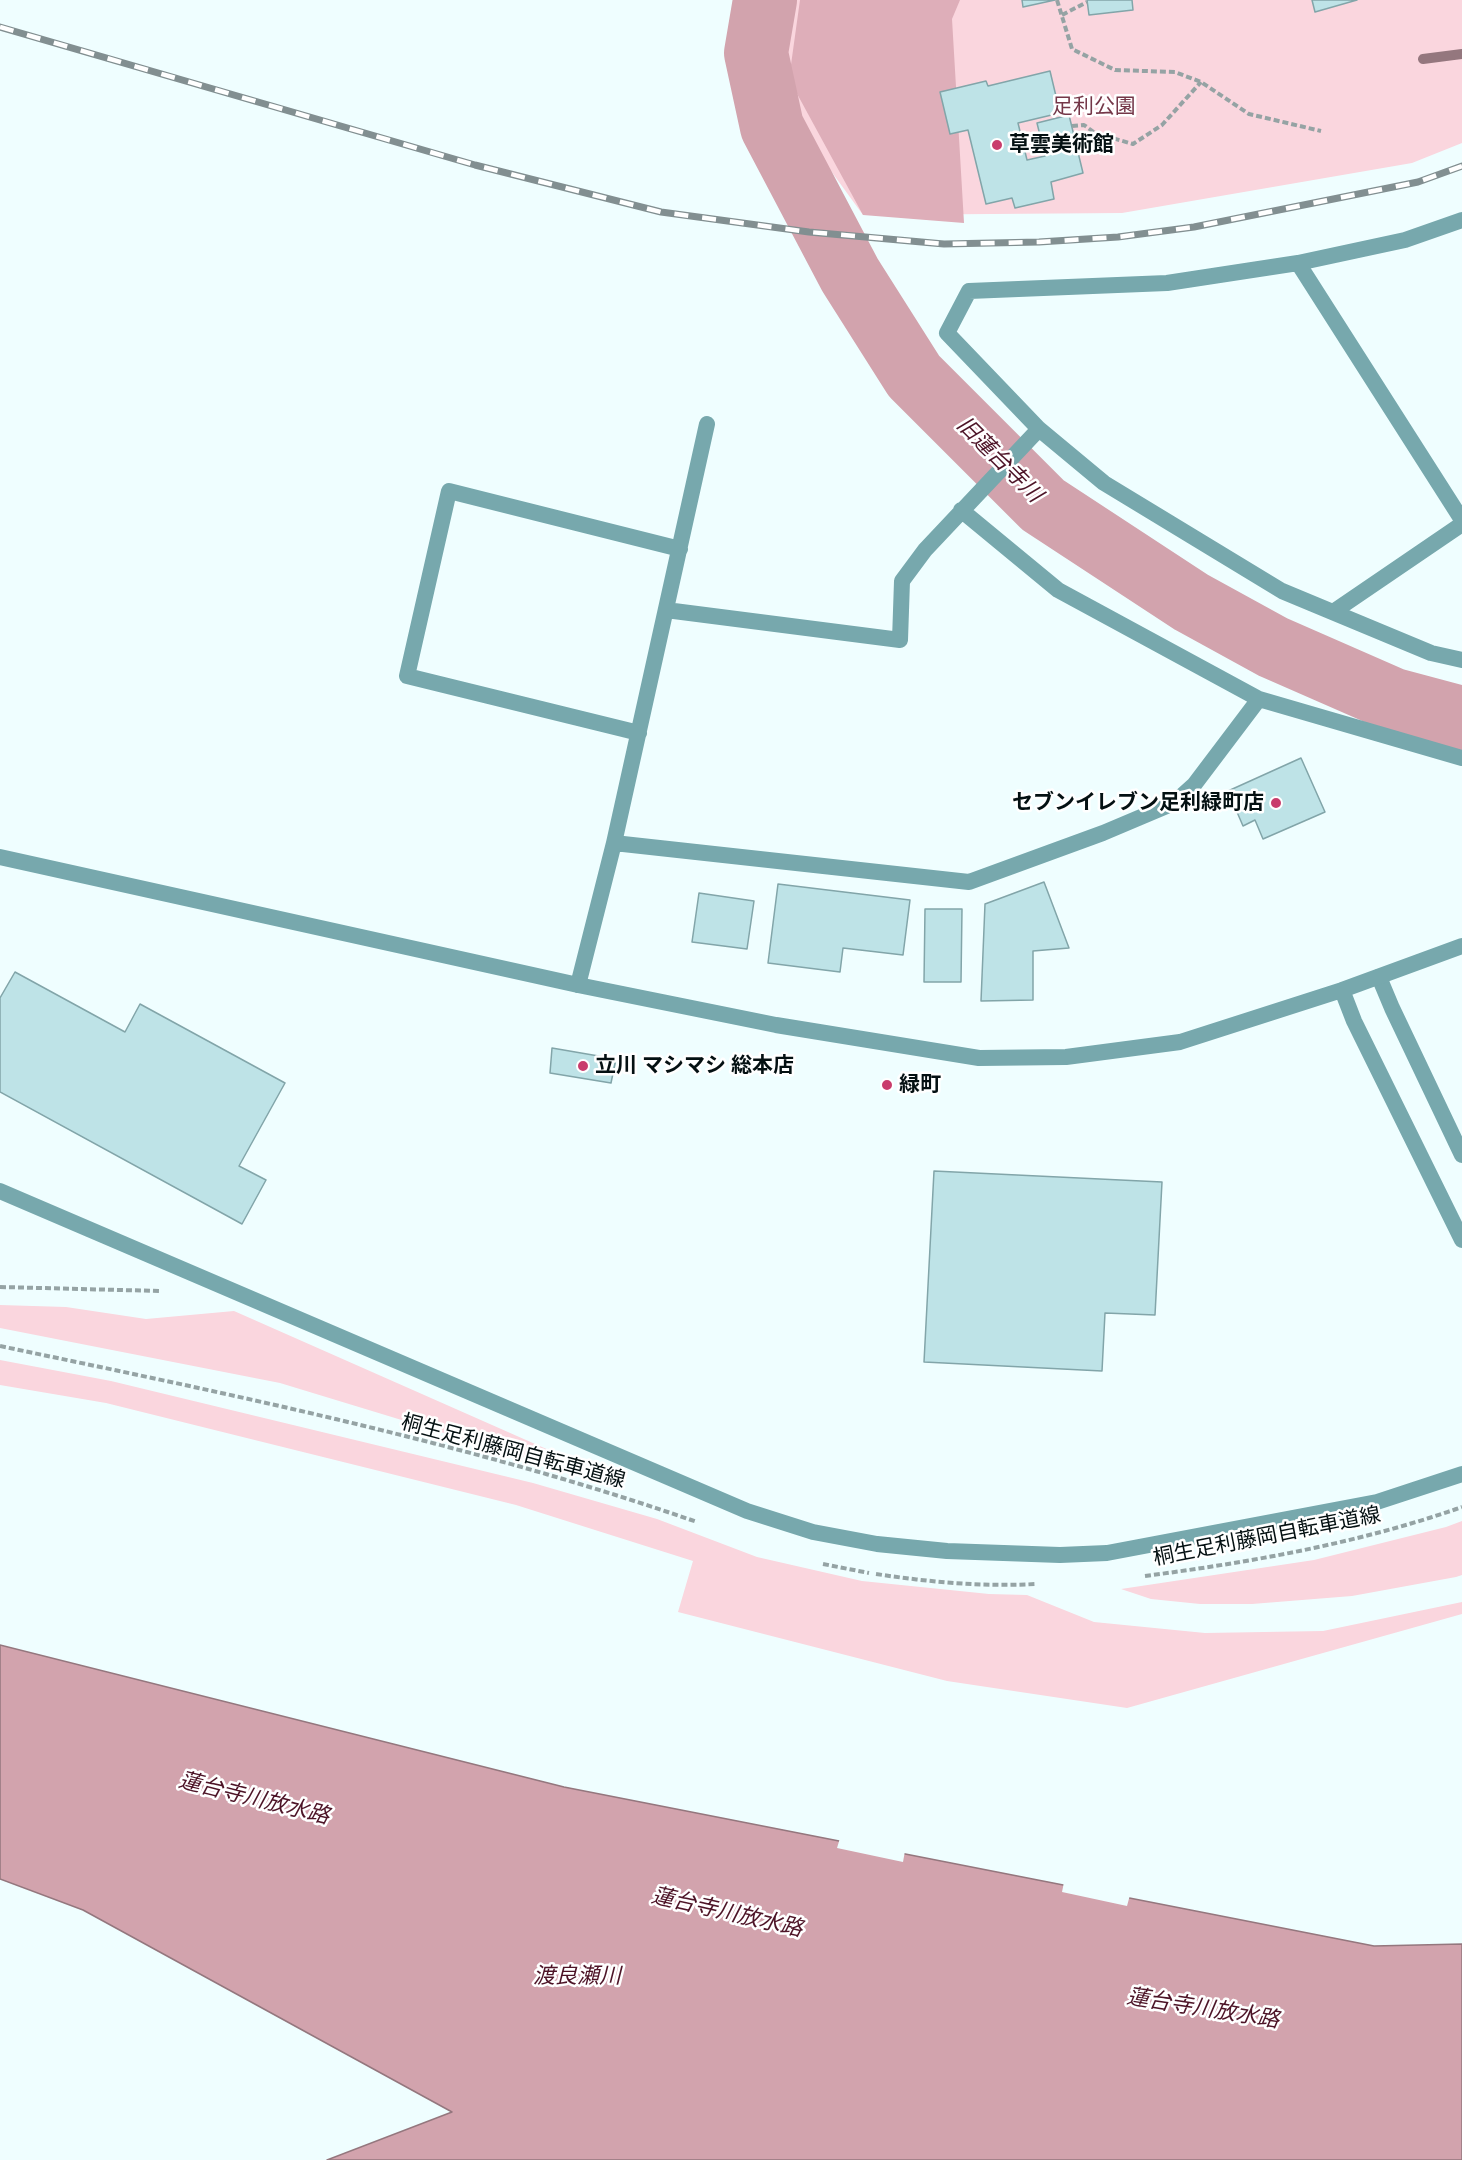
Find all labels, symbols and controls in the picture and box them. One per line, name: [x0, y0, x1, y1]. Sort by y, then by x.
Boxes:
park label: 足利公園: [1052, 94, 1136, 120]
place label: 草雲美術館: [1009, 132, 1114, 158]
marker: 草雲美術館: [990, 138, 1004, 152]
water label: 旧蓮台寺川: [951, 412, 1047, 508]
place label: セブンイレブン足利緑町店: [1012, 790, 1264, 816]
marker: セブンイレブン足利緑町店: [1269, 796, 1283, 810]
place label: 立川 マシマシ 総本店: [595, 1053, 794, 1079]
marker: 立川 マシマシ 総本店: [576, 1059, 590, 1073]
place label: 緑町: [899, 1072, 941, 1098]
marker: 緑町: [880, 1078, 894, 1092]
street label: 桐生足利藤岡自転車道線: [398, 1410, 628, 1494]
street label: 桐生足利藤岡自転車道線: [1151, 1503, 1383, 1571]
water label: 蓮台寺川放水路: [176, 1768, 332, 1830]
water label: 蓮台寺川放水路: [649, 1883, 805, 1943]
water label: 渡良瀬川: [533, 1964, 621, 1990]
water label: 蓮台寺川放水路: [1125, 1984, 1281, 2034]

